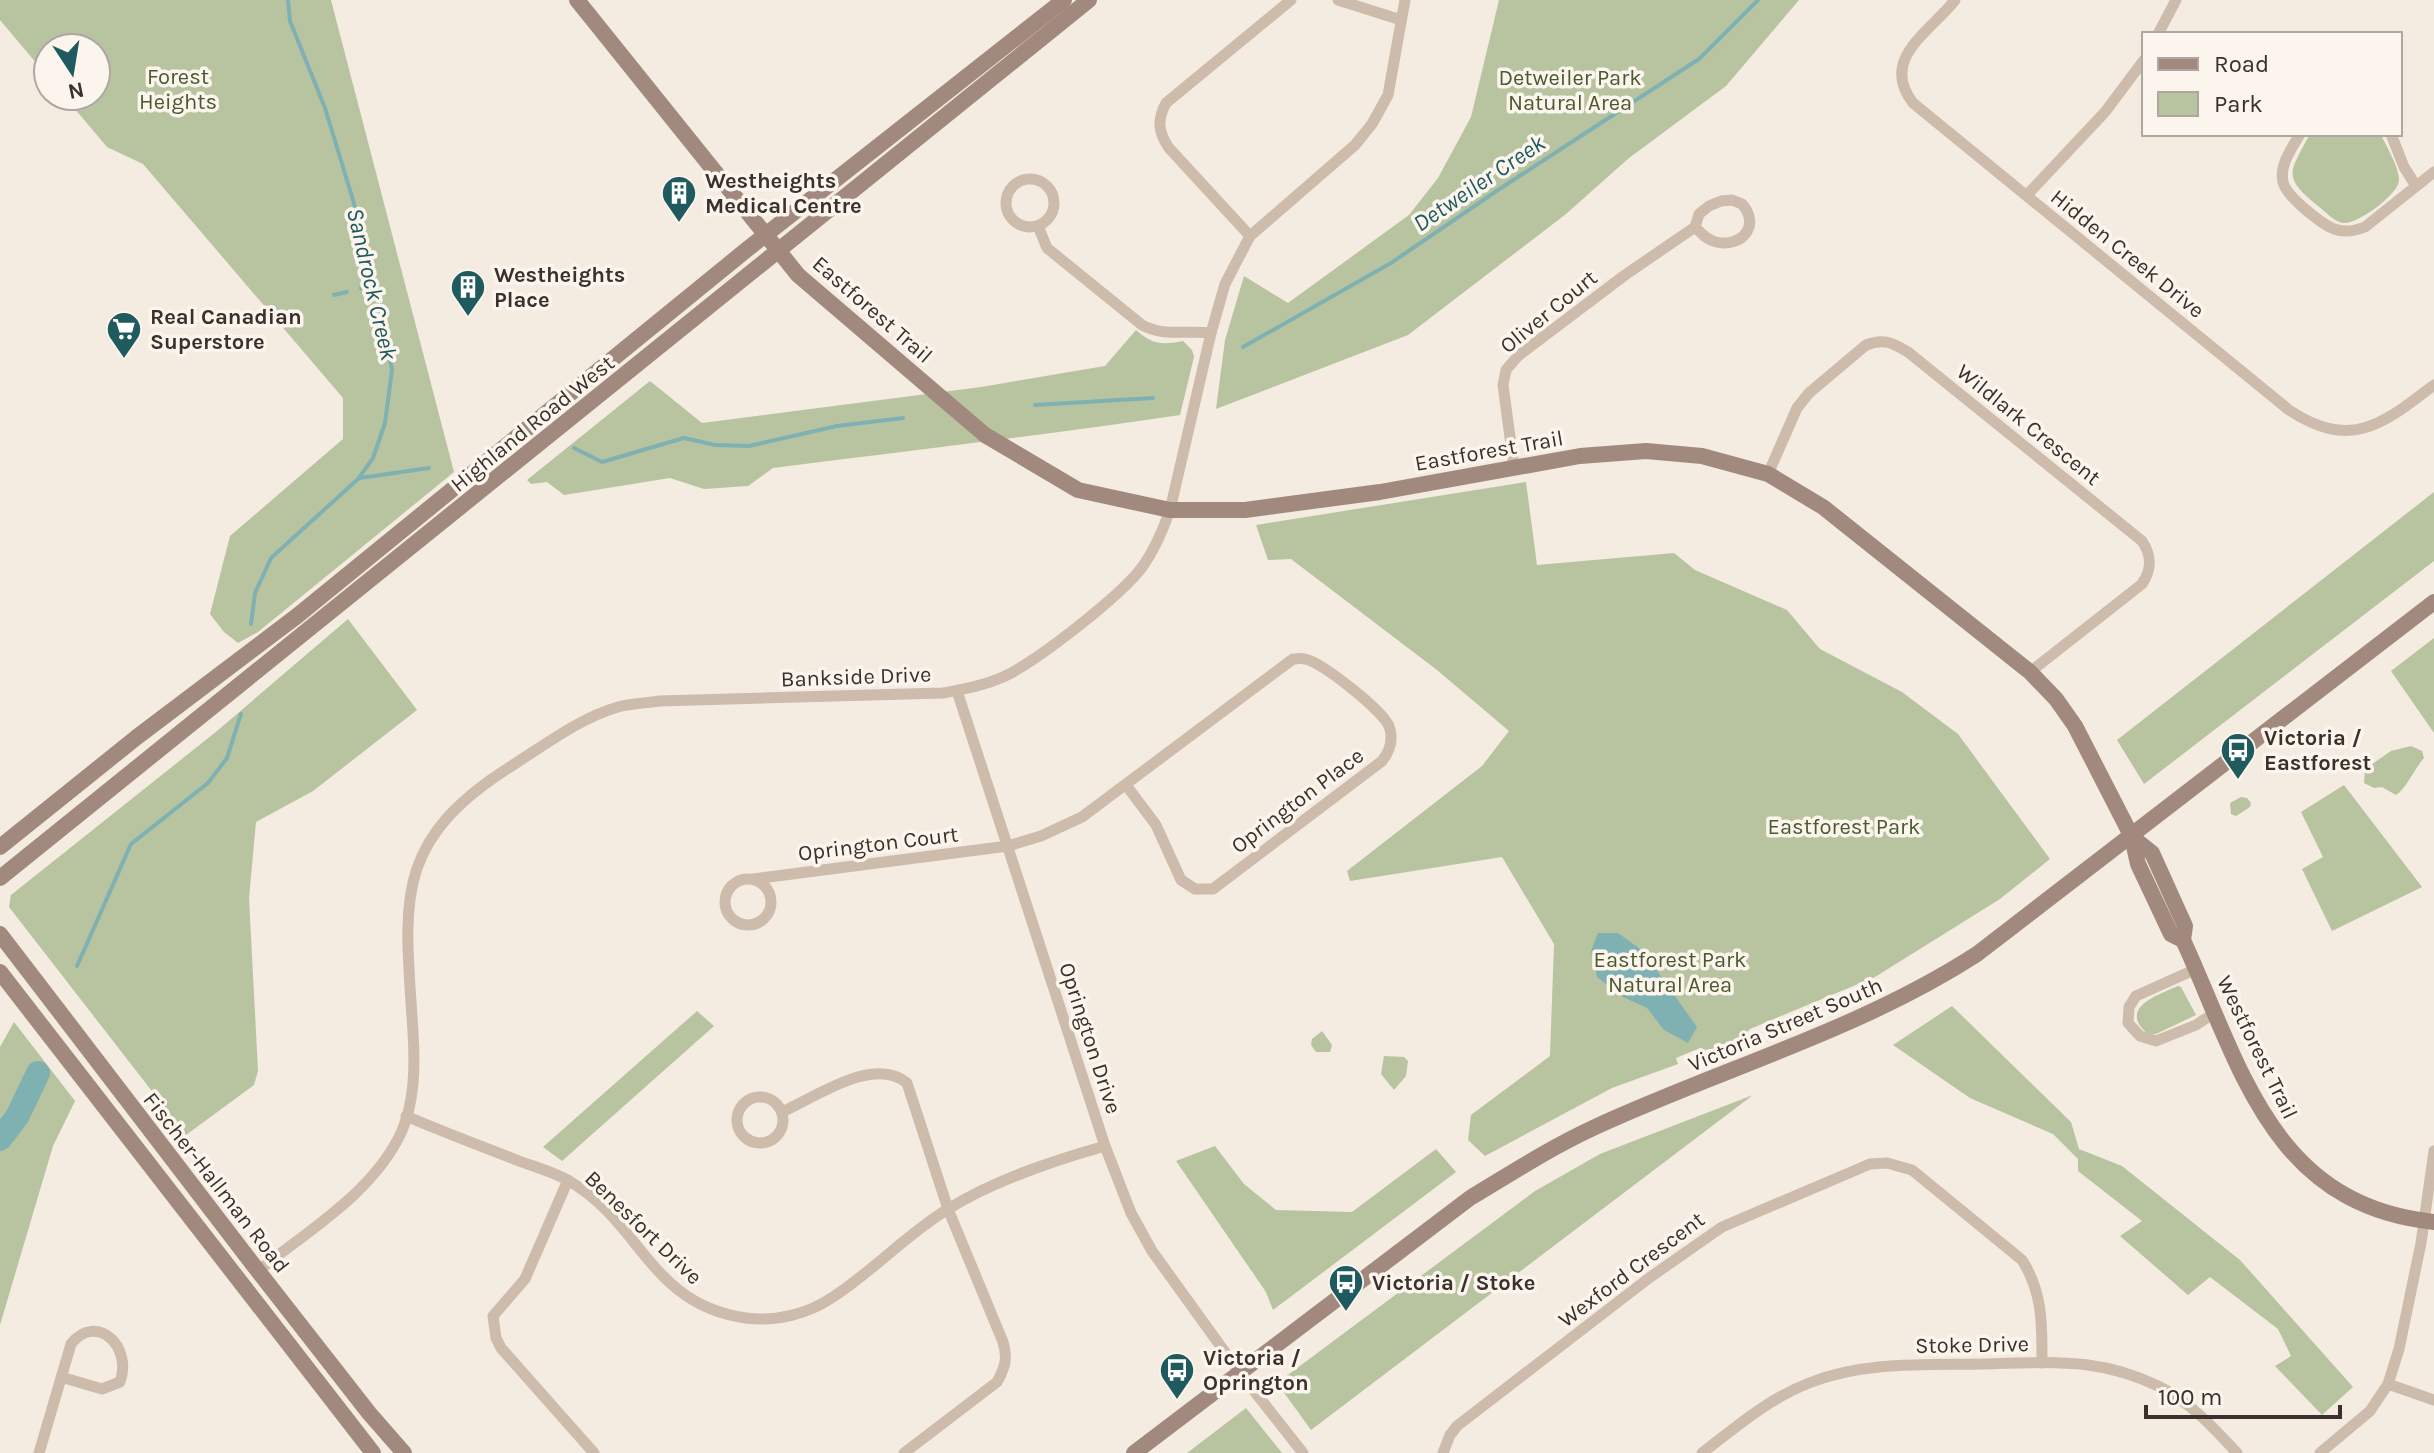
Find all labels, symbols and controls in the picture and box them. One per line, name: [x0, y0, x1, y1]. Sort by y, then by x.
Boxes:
north arrow: [32, 32, 112, 112]
legend: [2142, 32, 2402, 136]
text: Road: [2214, 50, 2269, 78]
park label: Forest Heights: [139, 64, 217, 115]
park label: Detweiler Park Natural Area: [1498, 65, 1642, 116]
text: N: [66, 76, 86, 105]
text: Park: [2214, 90, 2263, 118]
water label: Detweiler Creek: [1408, 128, 1551, 237]
place label: Westheights Medical Centre: [705, 168, 862, 219]
building icon: Westheights Medical Centre: [660, 174, 698, 224]
street label: Hidden Creek Drive: [2045, 184, 2209, 324]
water label: Sandrock Creek: [341, 205, 403, 364]
street label: Eastforest Trail: [807, 251, 938, 369]
place label: Westheights Place: [494, 262, 625, 313]
street label: Oliver Court: [1495, 265, 1602, 359]
building icon: Westheights Place: [449, 268, 487, 318]
place label: Real Canadian Superstore: [150, 304, 302, 355]
supermarket icon: Real Canadian Superstore: [105, 310, 143, 360]
street label: Highland Road West: [446, 350, 620, 498]
street label: Wildlark Crescent: [1951, 359, 2106, 491]
street label: Eastforest Trail: [1413, 425, 1565, 477]
street label: Bankside Drive: [780, 661, 932, 693]
place label: Victoria / Eastforest: [2264, 725, 2371, 776]
bus stop icon: Victoria / Eastforest: [2219, 731, 2257, 781]
street label: Oprington Place: [1226, 743, 1369, 859]
park label: Eastforest Park: [1768, 814, 1920, 840]
street label: Oprington Court: [797, 821, 960, 867]
park label: Eastforest Park Natural Area: [1594, 947, 1746, 998]
street label: Oprington Drive: [1053, 959, 1127, 1117]
street label: Victoria Street South: [1684, 972, 1886, 1078]
street label: Westforest Trail: [2211, 972, 2303, 1123]
street label: Fischer-Hallman Road: [138, 1087, 295, 1278]
street label: Benesfort Drive: [579, 1165, 707, 1290]
street label: Wexford Crescent: [1554, 1207, 1710, 1333]
bus stop icon: Victoria / Stoke: [1327, 1263, 1365, 1313]
place label: Victoria / Stoke: [1372, 1270, 1535, 1296]
street label: Stoke Drive: [1915, 1331, 2029, 1359]
place label: Victoria / Oprington: [1203, 1345, 1309, 1396]
bus stop icon: Victoria / Oprington: [1158, 1351, 1196, 1401]
scale bar: [2146, 1369, 2340, 1419]
text: 100 m: [2158, 1383, 2223, 1411]

